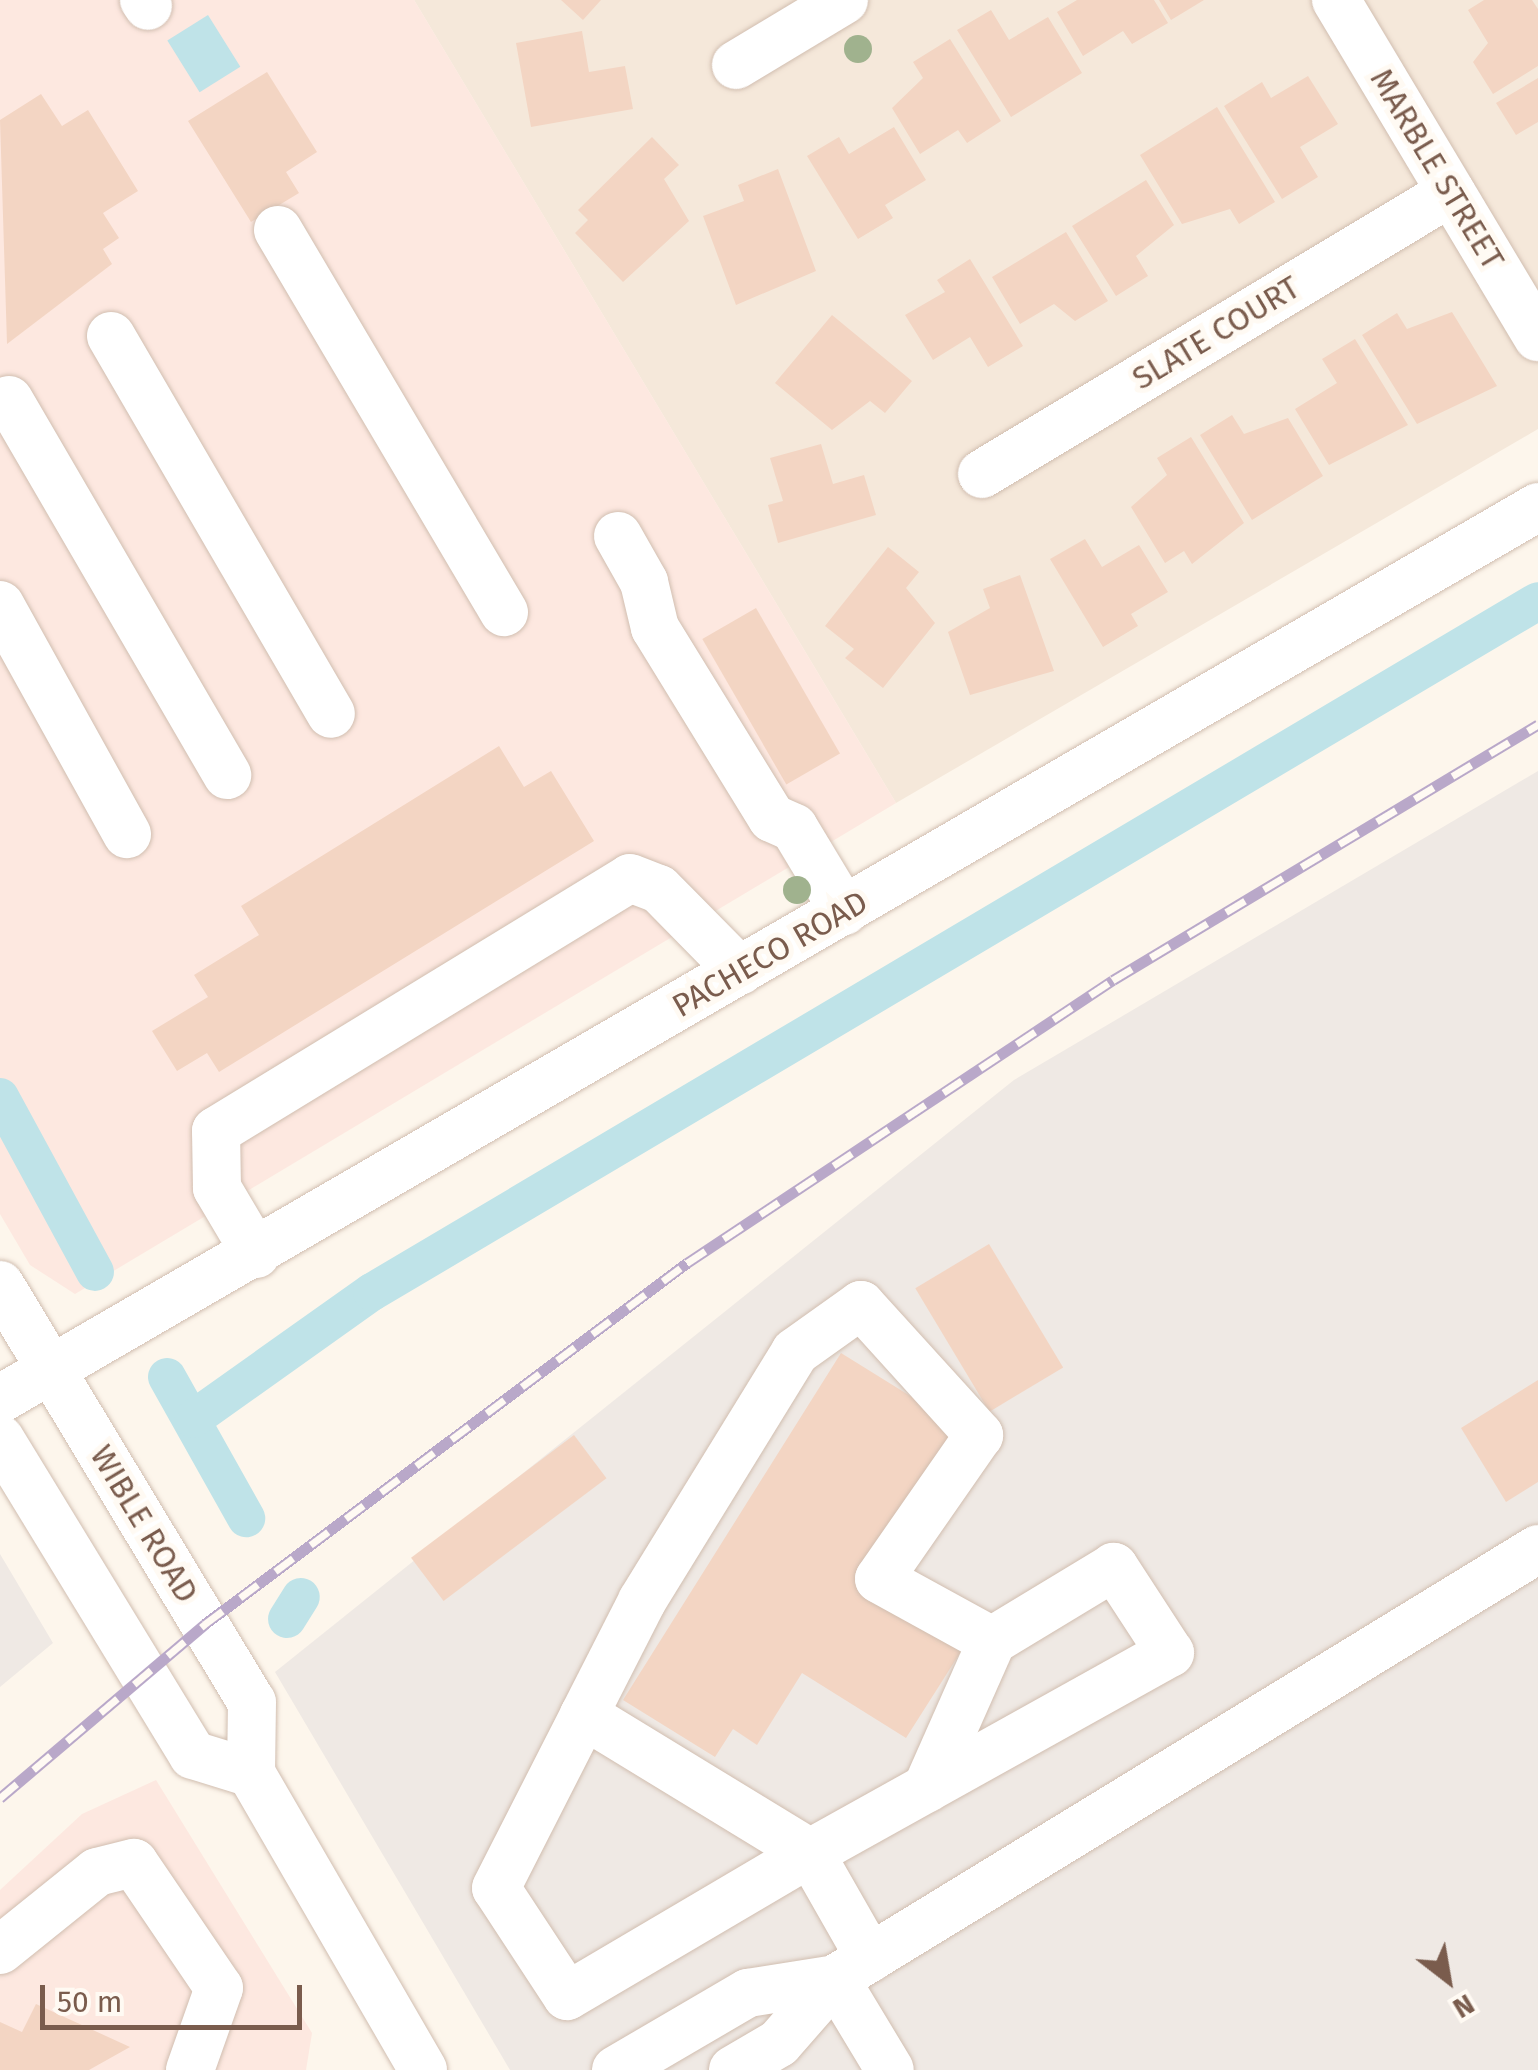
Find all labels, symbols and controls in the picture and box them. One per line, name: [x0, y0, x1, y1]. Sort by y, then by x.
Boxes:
street label: MARBLE STREET: [1362, 62, 1512, 276]
street label: SLATE COURT: [1125, 268, 1307, 398]
street label: PACHECO ROAD: [666, 883, 874, 1025]
street label: WIBLE ROAD: [82, 1438, 206, 1610]
north arrow: [1398, 1930, 1498, 2030]
scale bar: [45, 1965, 308, 2027]
text: 50 m: [57, 1984, 122, 2020]
text: N: [1447, 1987, 1480, 2025]

